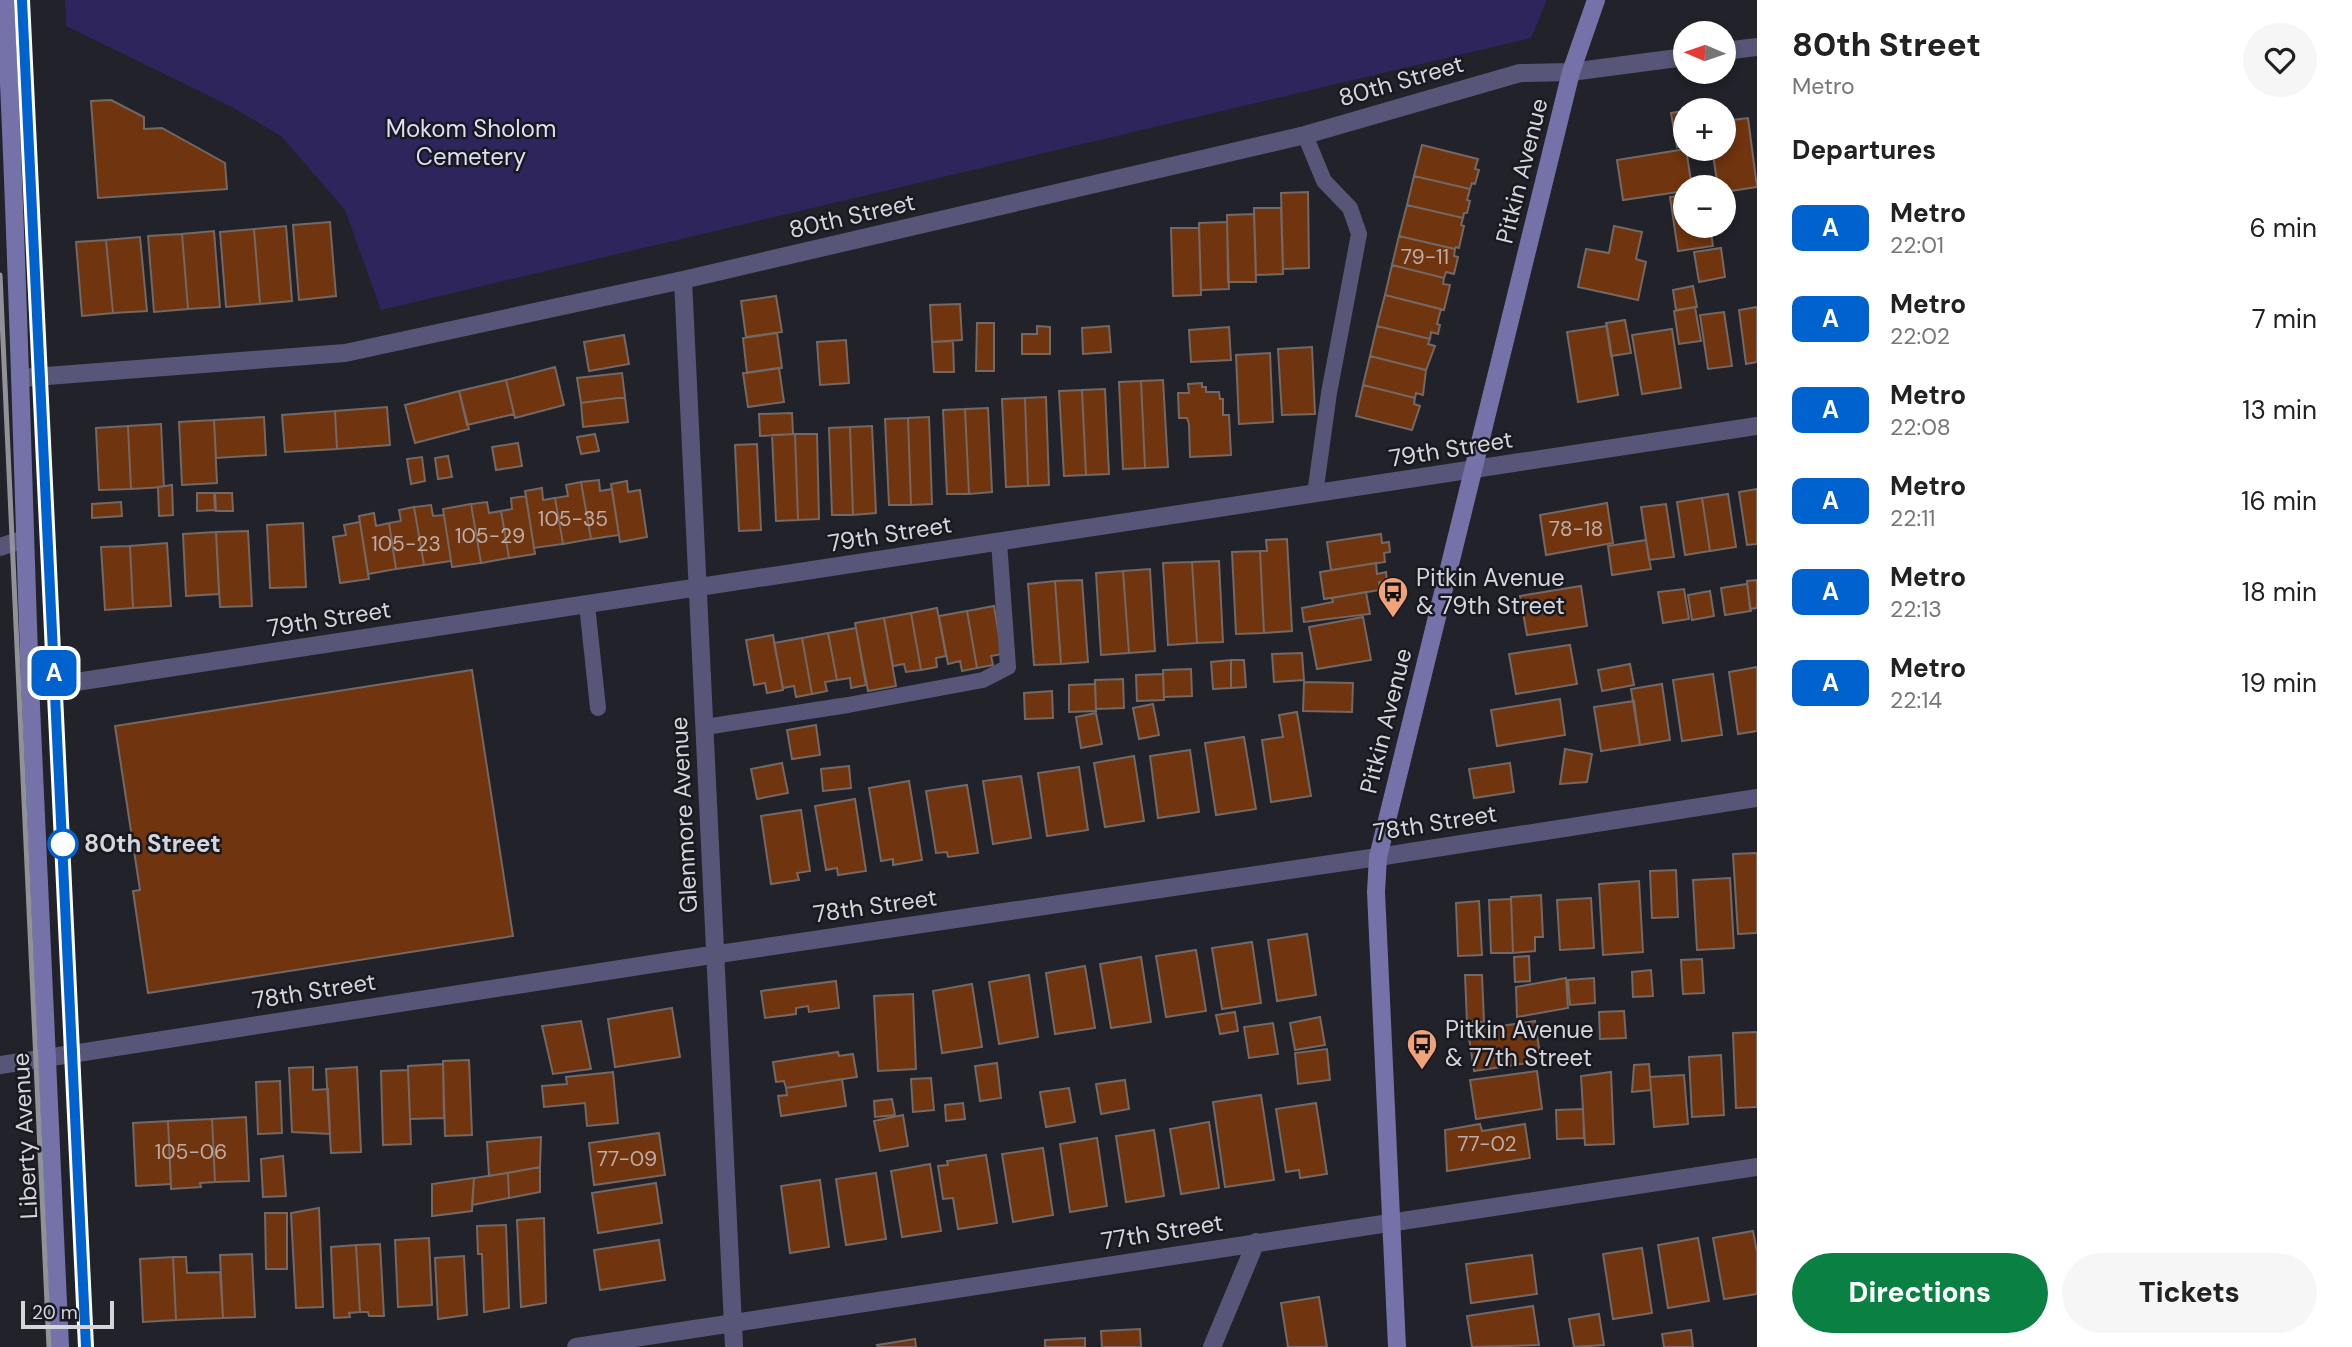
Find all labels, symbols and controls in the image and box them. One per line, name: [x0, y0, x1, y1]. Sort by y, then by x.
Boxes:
north arrow: [1673, 21, 1736, 84]
map controls: [1673, 21, 1736, 238]
text: 80th Street: [1792, 23, 1981, 66]
button: heart: [2243, 23, 2317, 97]
street label: 80th Street: [1335, 48, 1467, 113]
text: Metro: [1792, 71, 1855, 101]
street label: Pitkin Avenue: [1488, 95, 1555, 247]
button: +: [1673, 98, 1736, 161]
park label: Mokom Sholom Cemetery: [386, 113, 556, 172]
text: Departures: [1792, 133, 1936, 167]
button: −: [1673, 175, 1736, 238]
street label: 80th Street: [786, 186, 918, 245]
text: Metro: [1890, 196, 1966, 230]
text: 6 min: [2249, 211, 2317, 245]
text: A: [1822, 212, 1839, 243]
text: 22:01: [1890, 230, 1944, 260]
house number: 79-11: [1401, 243, 1449, 271]
text: Metro: [1890, 287, 1966, 321]
text: 7 min: [2252, 302, 2317, 336]
text: A: [1822, 303, 1839, 334]
text: 22:02: [1890, 321, 1950, 351]
text: Metro: [1890, 378, 1966, 412]
text: 13 min: [2242, 393, 2317, 427]
text: A: [1822, 394, 1839, 425]
text: 22:08: [1890, 412, 1951, 442]
street label: 79th Street: [1387, 423, 1515, 474]
text: Metro: [1890, 469, 1966, 503]
text: 16 min: [2241, 484, 2317, 518]
text: A: [1822, 485, 1839, 516]
text: 22:11: [1890, 503, 1936, 533]
house number: 105-35: [538, 505, 608, 533]
street label: 79th Street: [826, 508, 954, 559]
house number: 78-18: [1549, 515, 1603, 543]
house number: 105-29: [455, 522, 525, 550]
house number: 105-23: [371, 530, 441, 558]
text: Metro: [1890, 560, 1966, 594]
place label: Pitkin Avenue & 79th Street: [1416, 562, 1565, 621]
bus stop icon: Pitkin Avenue & 79th Street: [1376, 575, 1410, 619]
text: 18 min: [2242, 575, 2317, 609]
text: A: [1822, 576, 1839, 607]
street label: 79th Street: [265, 593, 393, 644]
text: 22:13: [1890, 594, 1942, 624]
street label: Pitkin Avenue: [1352, 645, 1419, 797]
line badge: A: [31, 650, 77, 696]
text: Metro: [1890, 651, 1966, 685]
text: A: [45, 657, 63, 688]
text: 19 min: [2241, 666, 2317, 700]
text: A: [1822, 667, 1839, 698]
text: 22:14: [1890, 685, 1942, 715]
street label: Glenmore Avenue: [663, 716, 704, 914]
street label: 78th Street: [1371, 797, 1499, 848]
place label: 80th Street: [84, 828, 221, 859]
marker: 80th Street: [48, 829, 78, 859]
street label: 78th Street: [811, 881, 939, 930]
street label: 78th Street: [250, 965, 378, 1016]
place label: Pitkin Avenue & 77th Street: [1445, 1014, 1594, 1073]
bus stop icon: Pitkin Avenue & 77th Street: [1405, 1027, 1439, 1071]
street label: Liberty Avenue: [5, 1052, 44, 1220]
house number: 77-02: [1457, 1130, 1517, 1158]
house number: 105-06: [155, 1138, 227, 1166]
house number: 77-09: [597, 1145, 657, 1173]
street label: 77th Street: [1099, 1207, 1225, 1256]
button: Directions: [1792, 1253, 2048, 1333]
button: Tickets: [2062, 1253, 2317, 1333]
scale bar: [21, 1298, 114, 1330]
text: 20 m: [32, 1300, 78, 1325]

